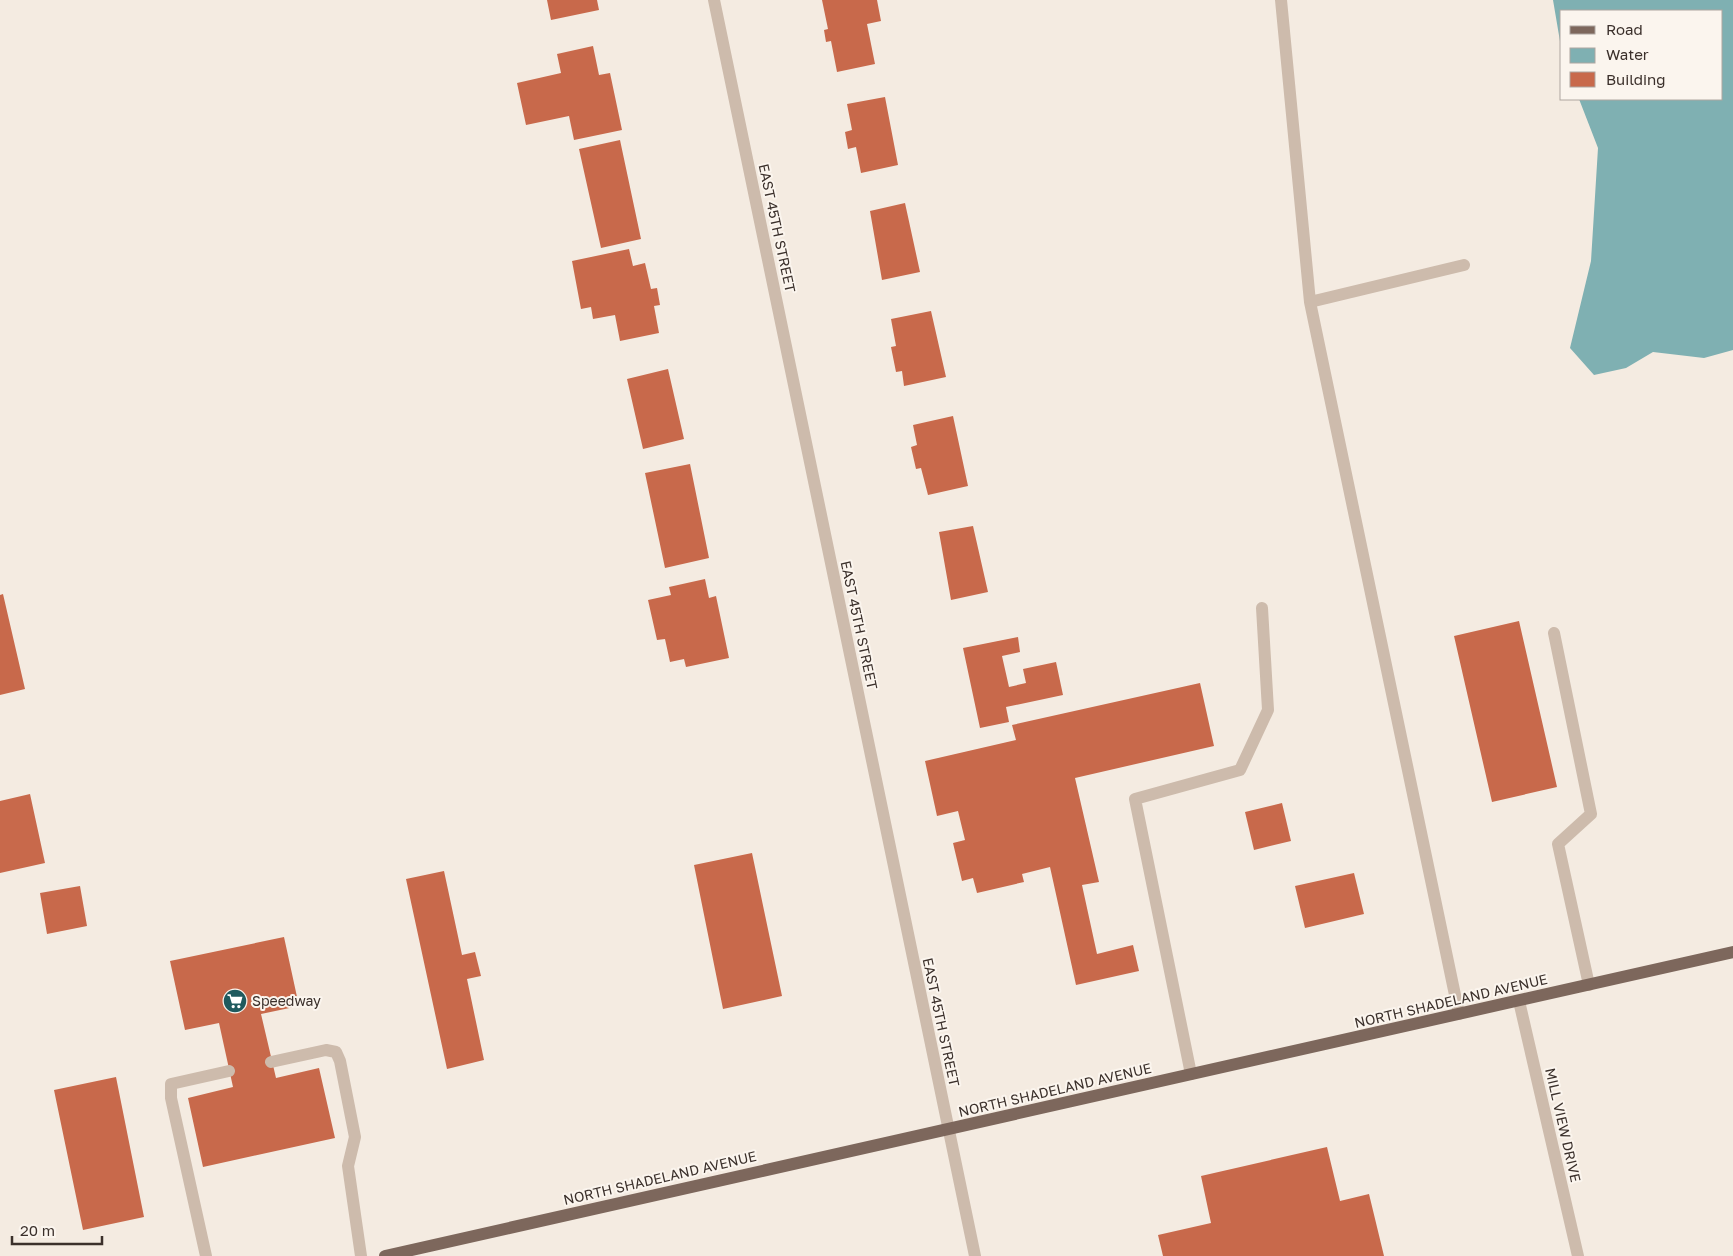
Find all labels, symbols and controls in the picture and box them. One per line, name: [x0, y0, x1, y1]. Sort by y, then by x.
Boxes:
legend: [1560, 10, 1723, 100]
text: Road: [1606, 20, 1643, 38]
text: Water: [1606, 45, 1649, 63]
text: Building: [1606, 70, 1666, 88]
street label: EAST 45TH STREET: [756, 162, 800, 294]
street label: EAST 45TH STREET: [838, 559, 882, 691]
street label: EAST 45TH STREET: [920, 956, 964, 1088]
street label: NORTH SHADELAND AVENUE: [1353, 970, 1549, 1031]
supermarket icon: Speedway: [222, 988, 248, 1014]
place label: Speedway: [252, 992, 321, 1009]
street label: NORTH SHADELAND AVENUE: [957, 1059, 1153, 1120]
street label: MILL VIEW DRIVE: [1542, 1066, 1585, 1184]
street label: NORTH SHADELAND AVENUE: [562, 1147, 758, 1208]
scale bar: [12, 1214, 102, 1246]
text: 20 m: [20, 1221, 55, 1239]

